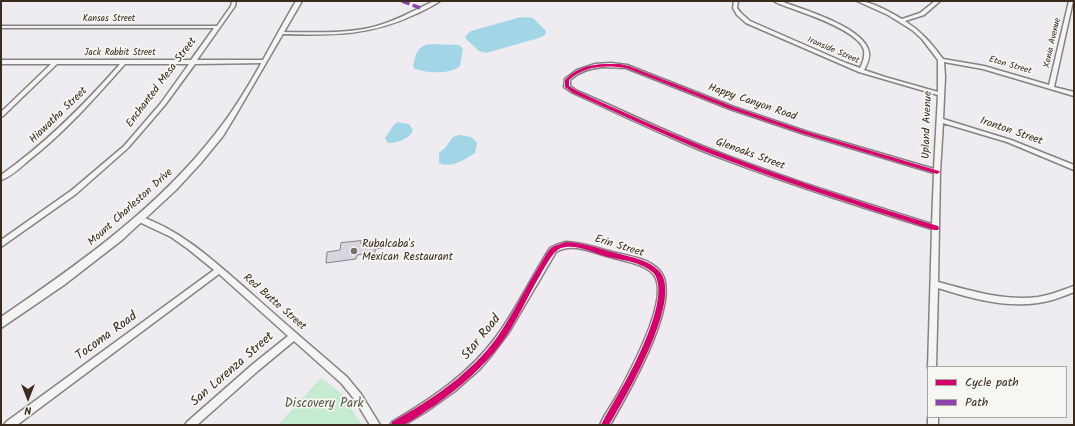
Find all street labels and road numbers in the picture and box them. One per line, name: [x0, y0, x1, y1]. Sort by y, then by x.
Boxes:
street label: Kansas Street: [83, 14, 135, 24]
street label: Xenia Avenue: [1042, 17, 1064, 69]
street label: Ironside Street: [805, 35, 861, 67]
street label: Enchanted Mesa Street: [124, 36, 200, 130]
street label: Jack Rabbit Street: [84, 48, 156, 58]
street label: Eton Street: [987, 55, 1033, 77]
street label: Happy Canyon Road: [706, 82, 798, 124]
street label: Hiawatha Street: [27, 85, 91, 147]
street label: Upland Avenue: [920, 91, 936, 159]
street label: Ironton Street: [978, 115, 1044, 149]
street label: Glenoaks Street: [714, 136, 786, 174]
street label: Mount Charleston Drive: [86, 166, 176, 250]
street label: Erin Street: [593, 233, 645, 261]
street label: Red Butte Street: [240, 272, 308, 334]
street label: Tocoma Road: [73, 309, 141, 365]
street label: Star Road: [459, 312, 505, 364]
street label: San Lorenza Street: [188, 330, 278, 410]

